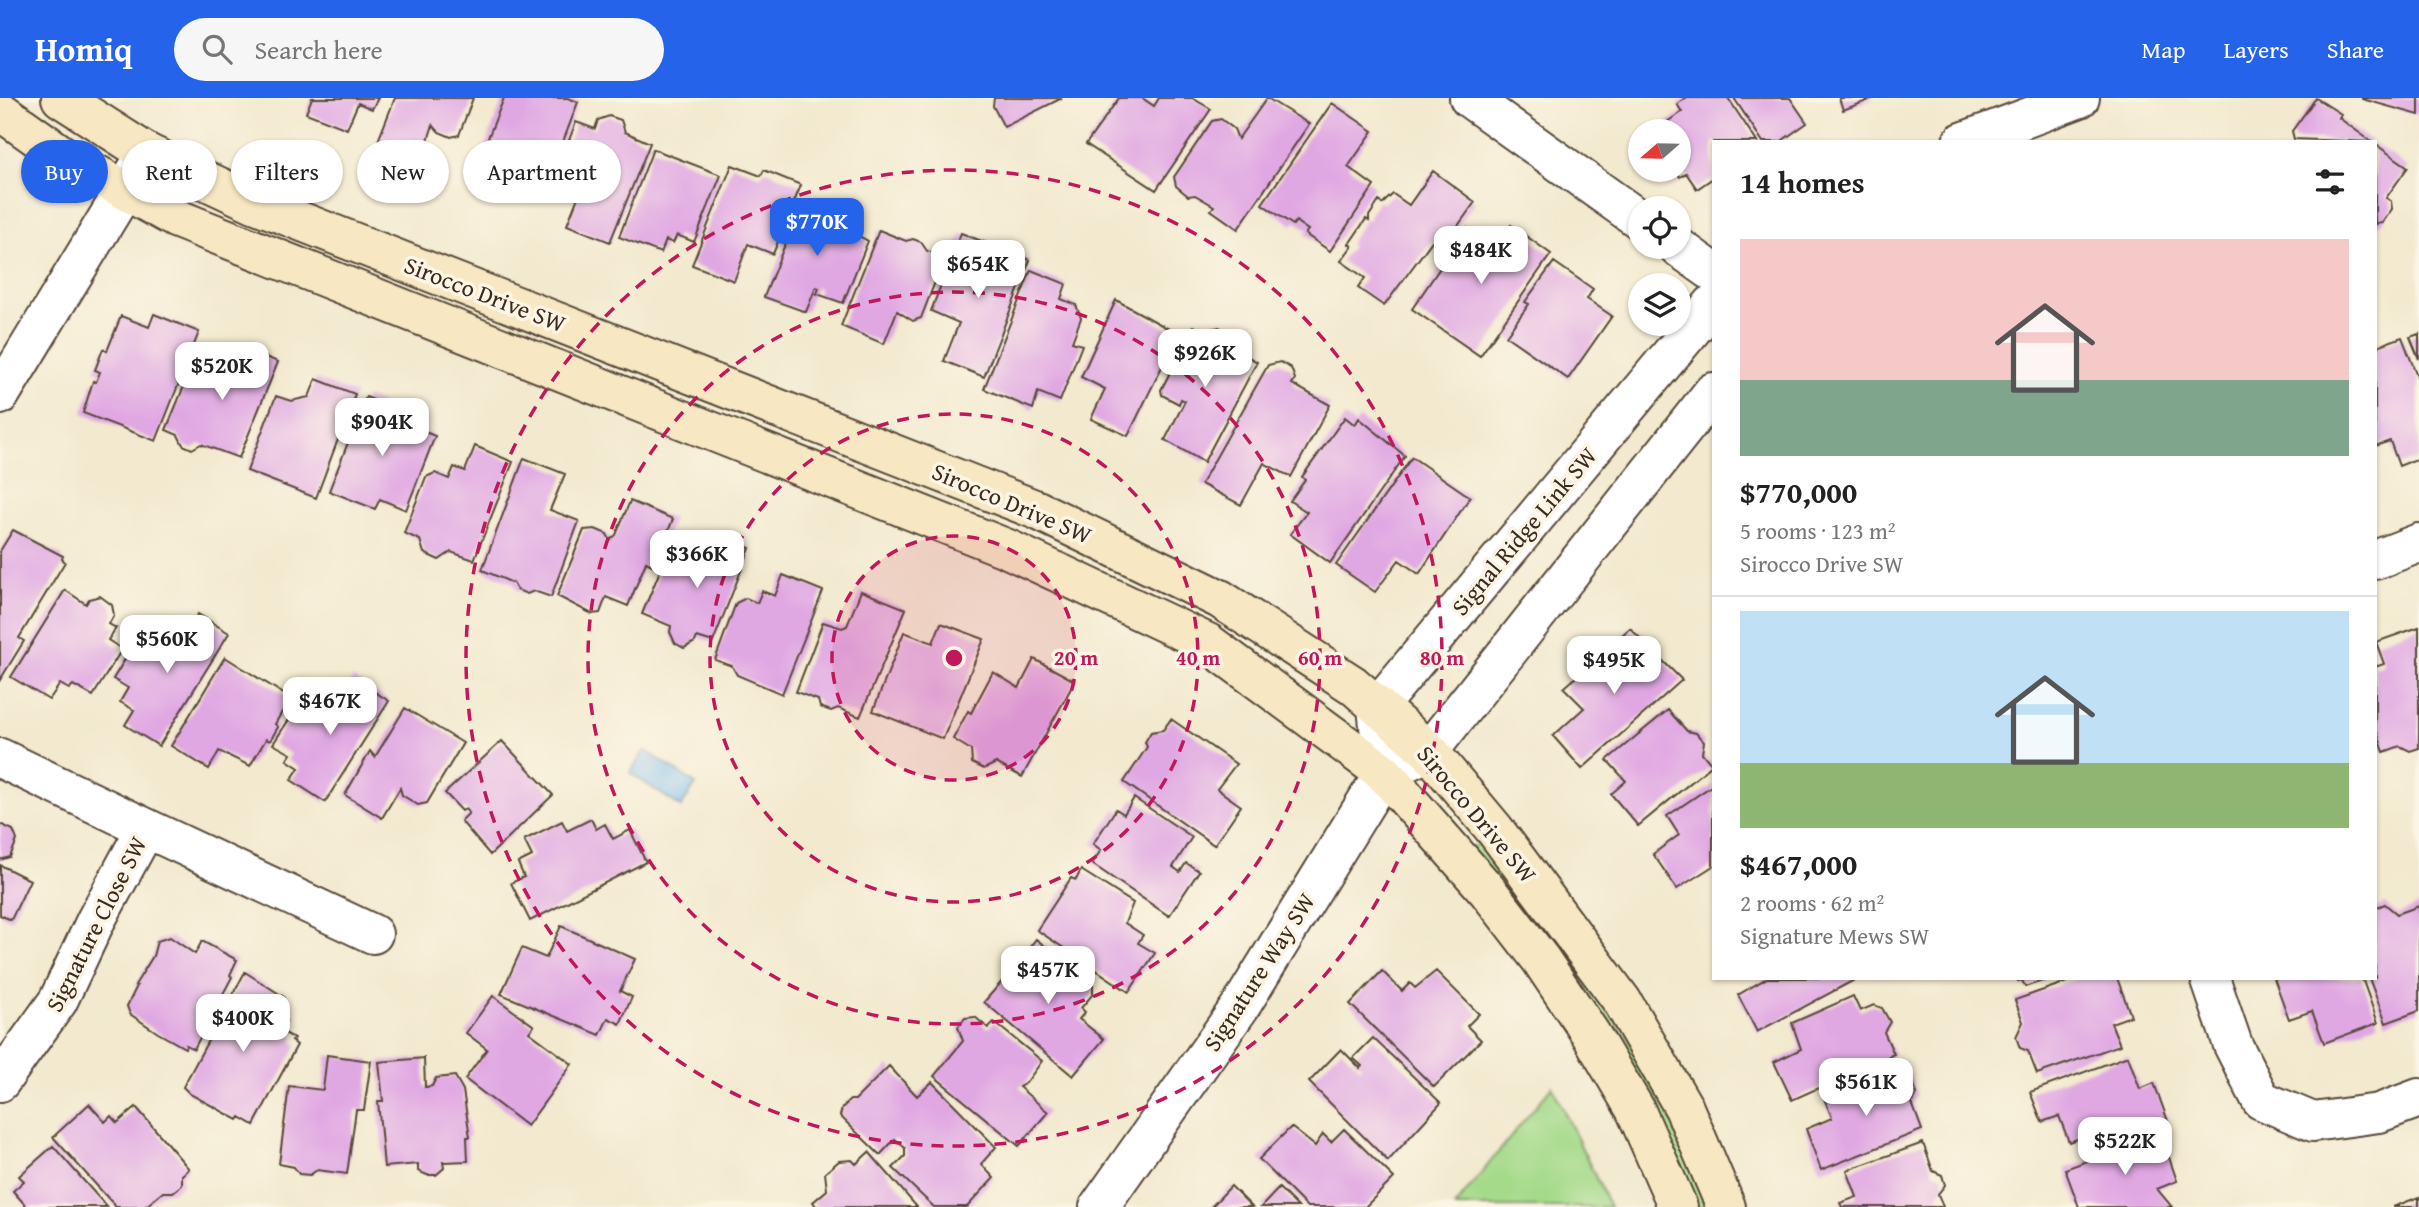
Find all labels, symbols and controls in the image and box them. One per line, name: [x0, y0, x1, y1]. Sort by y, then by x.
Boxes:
search box: [174, 18, 664, 81]
text: Homiq: [35, 25, 132, 73]
icon: search: [198, 30, 236, 68]
text: Search here: [254, 30, 383, 69]
text: Map: [2142, 32, 2185, 67]
text: Layers: [2223, 32, 2289, 67]
text: Share: [2327, 32, 2384, 67]
north arrow: [1628, 119, 1690, 182]
map controls: [1628, 119, 1691, 336]
chip: Buy: [21, 140, 108, 203]
chip: Rent: [122, 140, 217, 203]
chip: Filters: [231, 140, 343, 203]
chip: New: [357, 140, 449, 203]
chip: Apartment: [463, 140, 621, 203]
text: 14 homes: [1740, 160, 1865, 204]
icon: filters: [2311, 163, 2349, 201]
button: locate: [1628, 196, 1691, 259]
pin: $770K: [768, 198, 866, 258]
text: $770K: [786, 204, 848, 237]
pin: $484K: [1432, 226, 1530, 286]
text: $484K: [1450, 232, 1512, 265]
pin: $654K: [929, 240, 1027, 300]
text: $654K: [947, 246, 1009, 279]
street label: Sirocco Drive SW: [399, 247, 571, 341]
button: layers: [1628, 273, 1691, 336]
icon: home: [1982, 285, 2108, 411]
pin: $926K: [1156, 330, 1254, 389]
text: $926K: [1174, 335, 1236, 368]
pin: $520K: [173, 342, 271, 402]
text: $520K: [191, 348, 253, 381]
pin: $904K: [333, 398, 431, 458]
text: $904K: [351, 404, 413, 437]
street label: Signal Ridge Link SW: [1443, 439, 1605, 623]
street label: Sirocco Drive SW: [927, 454, 1098, 553]
text: $770,000: [1740, 470, 1857, 514]
text: 5 rooms · 123 m²: [1740, 514, 1895, 547]
pin: $366K: [648, 531, 746, 590]
text: $366K: [666, 536, 728, 569]
text: Sirocco Drive SW: [1740, 547, 1903, 580]
pin: $560K: [118, 616, 216, 675]
text: $560K: [136, 621, 198, 654]
pin: $495K: [1565, 636, 1663, 696]
text: 20 m: [1054, 642, 1098, 673]
text: 40 m: [1176, 642, 1220, 673]
text: 60 m: [1298, 642, 1342, 673]
text: 80 m: [1420, 642, 1464, 673]
text: $495K: [1583, 642, 1645, 675]
centre of rings: [942, 646, 966, 670]
icon: home: [1982, 657, 2108, 783]
pin: $467K: [281, 678, 379, 737]
text: $467K: [299, 683, 361, 716]
street label: Sirocco Drive SW: [1409, 738, 1546, 891]
street label: Signature Close SW: [37, 830, 156, 1018]
text: $467,000: [1740, 842, 1857, 886]
street label: Signature Way SW: [1195, 885, 1324, 1058]
text: 2 rooms · 62 m²: [1740, 886, 1884, 919]
text: Signature Mews SW: [1740, 919, 1929, 952]
pin: $457K: [999, 946, 1097, 1006]
text: $457K: [1017, 952, 1079, 985]
pin: $400K: [194, 995, 292, 1054]
text: $400K: [212, 1000, 274, 1033]
pin: $561K: [1817, 1058, 1915, 1118]
text: $561K: [1835, 1064, 1897, 1097]
pin: $522K: [2076, 1118, 2174, 1177]
text: $522K: [2094, 1123, 2156, 1156]

